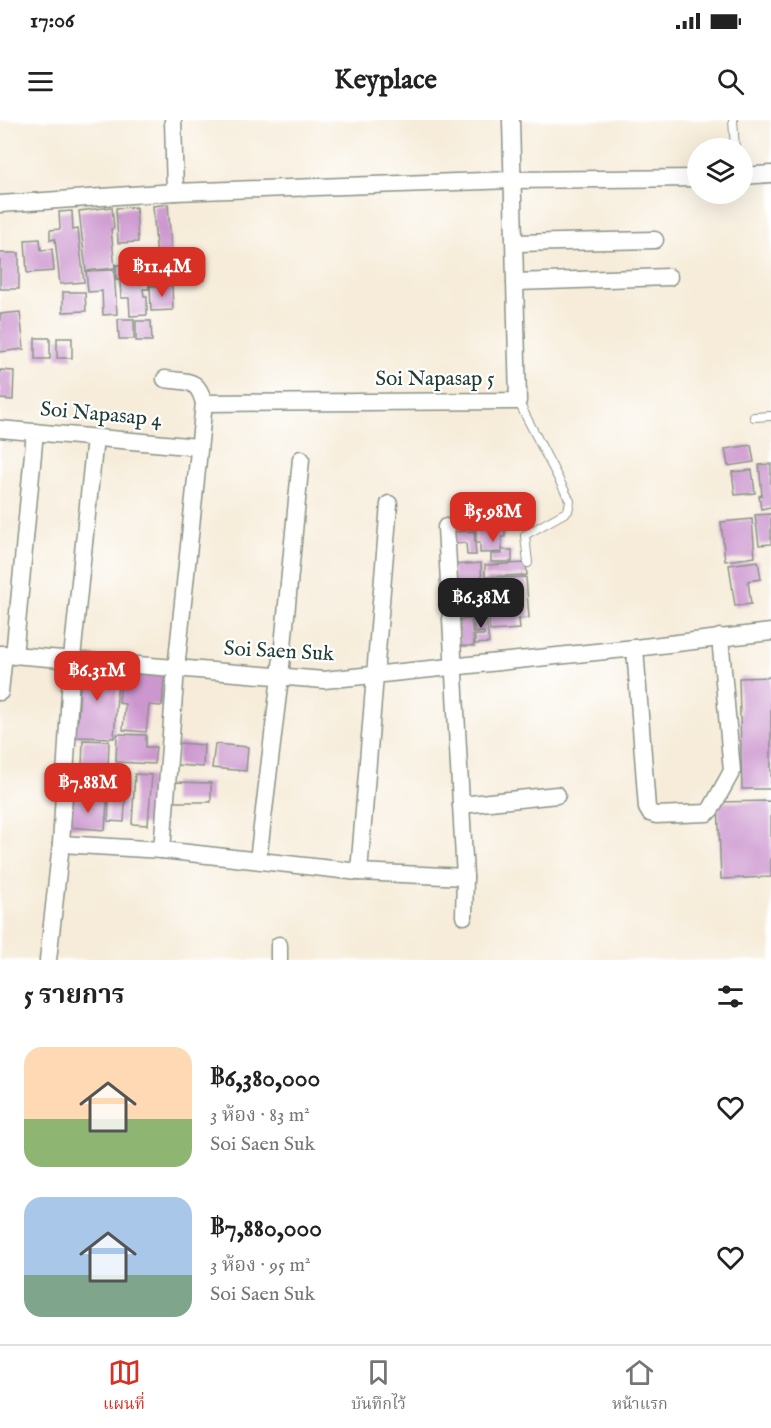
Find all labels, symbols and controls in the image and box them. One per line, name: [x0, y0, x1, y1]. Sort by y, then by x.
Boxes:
text: 17:06: [30, 7, 74, 35]
text: Keyplace: [334, 64, 437, 98]
icon: menu: [24, 65, 57, 98]
icon: search: [714, 65, 747, 98]
map controls: [687, 138, 753, 204]
button: layers: [687, 138, 753, 204]
pin: ฿11.4M: [113, 247, 211, 298]
text: ฿11.4M: [132, 254, 192, 279]
street label: Soi Napasap 5: [375, 366, 495, 393]
street label: Soi Napasap 4: [39, 396, 164, 434]
pin: ฿5.98M: [444, 492, 542, 543]
text: ฿5.98M: [464, 499, 522, 524]
pin: ฿6.38M: [432, 578, 530, 629]
text: ฿6.38M: [452, 585, 510, 610]
street label: Soi Saen Suk: [223, 636, 336, 668]
pin: ฿6.31M: [48, 651, 146, 702]
text: ฿6.31M: [68, 658, 126, 683]
pin: ฿7.88M: [39, 763, 137, 814]
text: ฿7.88M: [58, 770, 118, 795]
text: 5 รายการ: [24, 979, 125, 1012]
icon: filters: [714, 980, 747, 1013]
text: ฿6,380,000: [210, 1062, 320, 1095]
icon: home: [72, 1071, 144, 1143]
icon: heart: [714, 1091, 747, 1124]
text: 3 ห้อง · 83 m²: [210, 1103, 310, 1128]
text: Soi Saen Suk: [210, 1132, 315, 1157]
text: ฿7,880,000: [210, 1212, 322, 1245]
icon: home: [72, 1221, 144, 1293]
icon: heart: [714, 1241, 747, 1274]
text: 3 ห้อง · 95 m²: [210, 1253, 311, 1278]
text: Soi Saen Suk: [210, 1282, 315, 1307]
tab: แผนที่: [103, 1356, 145, 1418]
tab: บันทึกไว้: [351, 1356, 406, 1418]
tab: หน้าแรก: [612, 1356, 668, 1418]

